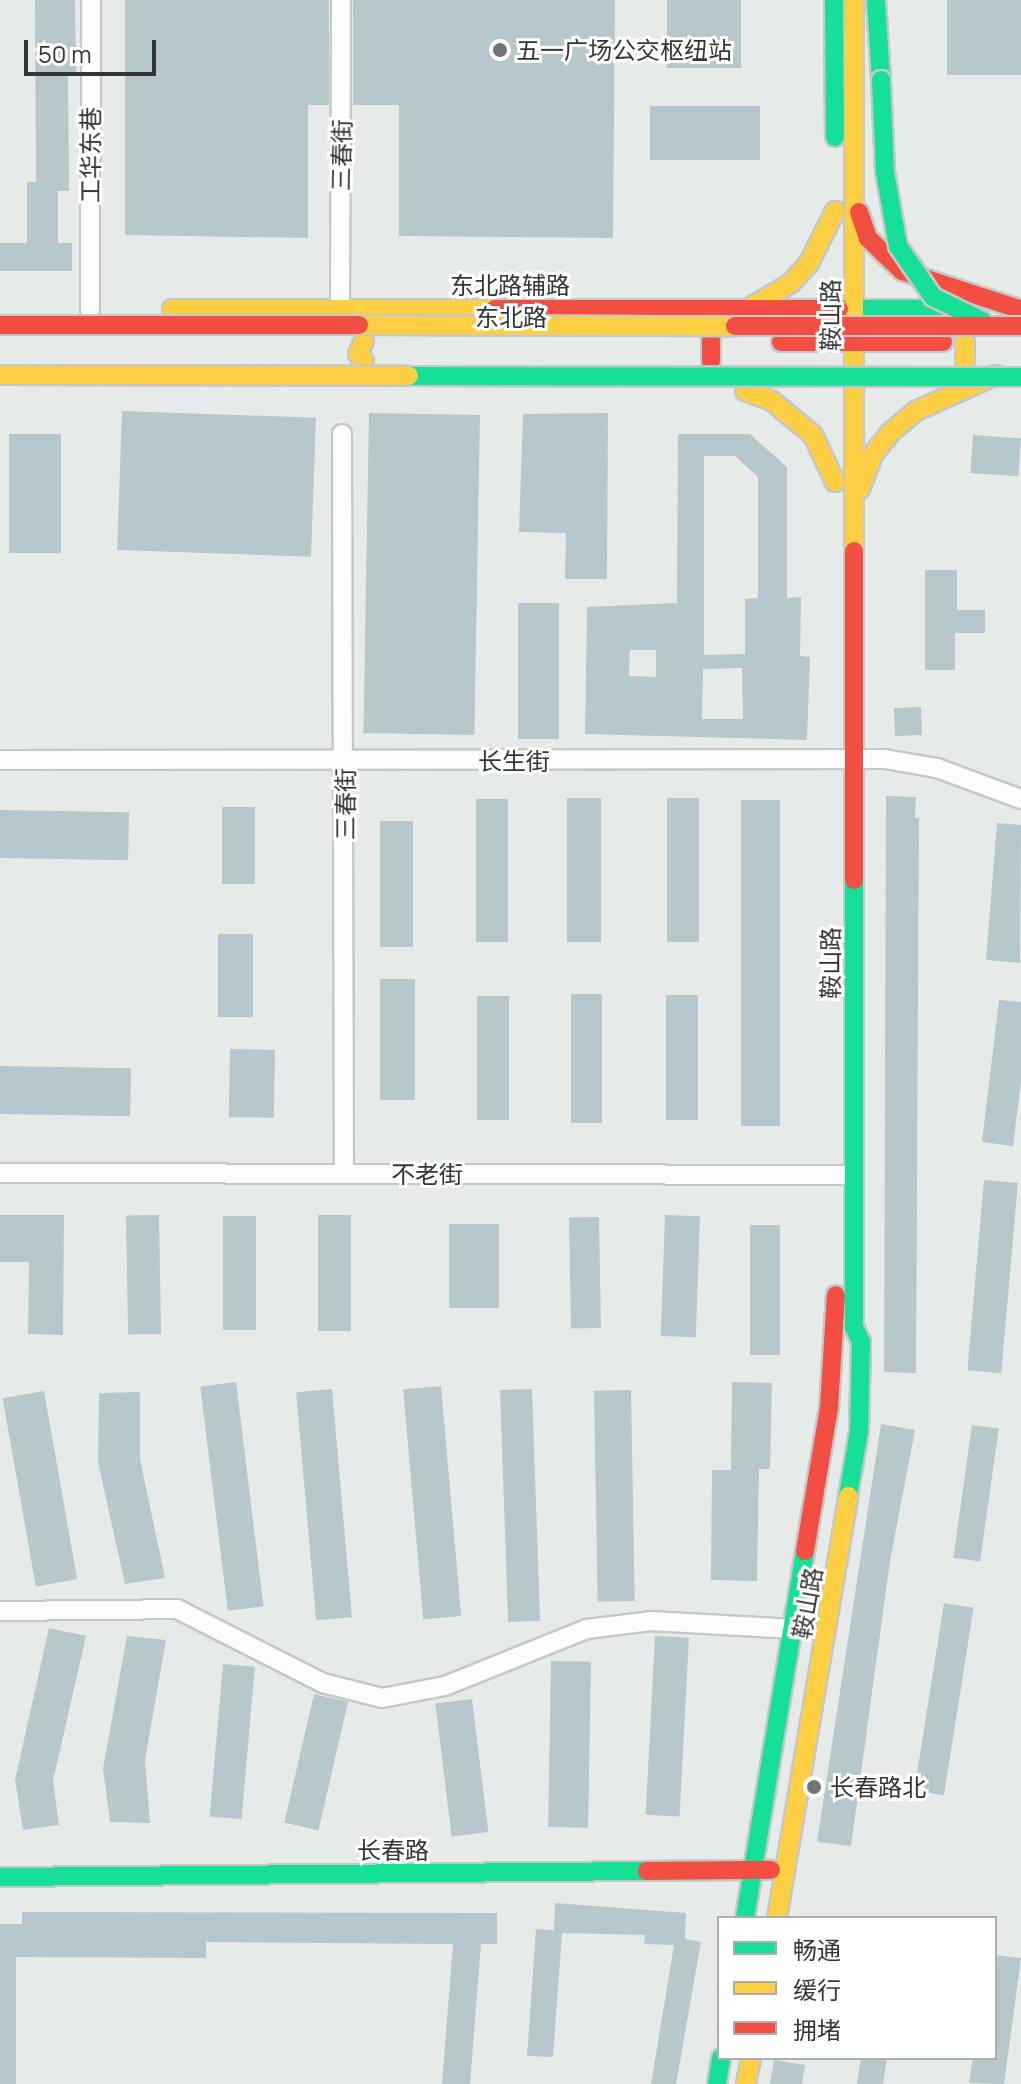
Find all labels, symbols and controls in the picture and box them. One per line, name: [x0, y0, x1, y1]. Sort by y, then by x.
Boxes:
scale bar: [28, 24, 160, 74]
place label: 五一广场公交枢纽站: [516, 36, 732, 64]
text: 50 m: [38, 37, 92, 70]
marker: 五一广场公交枢纽站: [491, 41, 509, 59]
street label: 工华东巷: [76, 107, 104, 203]
street label: 三春街: [326, 119, 356, 191]
street label: 东北路辅路: [450, 271, 570, 299]
street label: 鞍山路: [816, 279, 844, 351]
street label: 东北路: [475, 303, 547, 331]
street label: 长生街: [478, 747, 550, 775]
street label: 三春街: [331, 768, 359, 840]
street label: 鞍山路: [816, 927, 844, 999]
street label: 不老街: [391, 1160, 463, 1188]
street label: 鞍山路: [787, 1565, 827, 1641]
place label: 长春路北: [830, 1773, 926, 1801]
marker: 长春路北: [805, 1778, 823, 1796]
street label: 长春路: [357, 1836, 429, 1864]
legend: [717, 1916, 997, 2060]
text: 畅通: [793, 1933, 841, 1966]
text: 缓行: [793, 1973, 841, 2006]
text: 拥堵: [793, 2013, 841, 2046]

